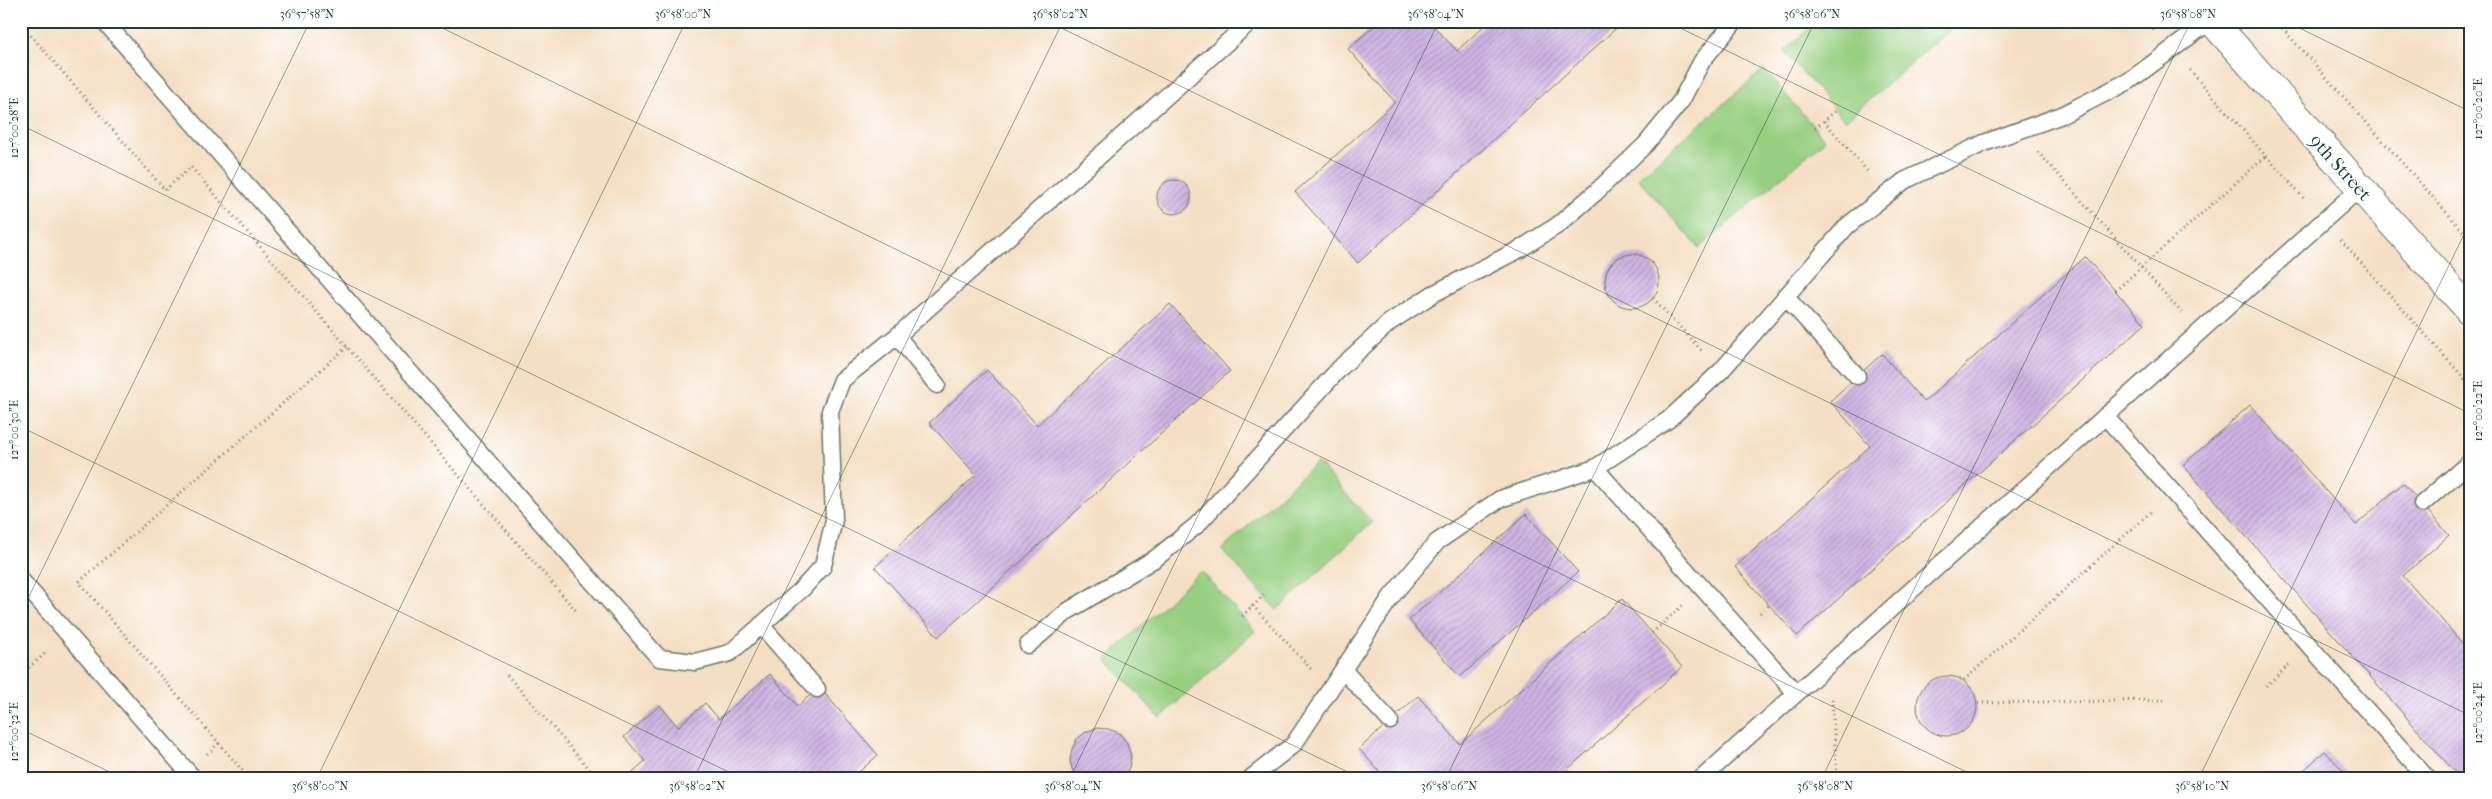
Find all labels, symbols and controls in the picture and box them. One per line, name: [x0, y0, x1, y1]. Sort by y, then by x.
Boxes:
text: 36°57'58"N: [280, 7, 334, 21]
text: 36°58'00"N: [655, 7, 711, 21]
text: 36°58'02"N: [1032, 7, 1088, 21]
text: 36°58'04"N: [1408, 7, 1464, 21]
text: 36°58'06"N: [1784, 7, 1840, 21]
text: 36°58'08"N: [2160, 7, 2216, 21]
text: 127°00'20"E: [2471, 78, 2485, 140]
text: 127°00'28"E: [7, 98, 21, 158]
street label: 9th Street: [2305, 130, 2376, 206]
text: 127°00'22"E: [2471, 381, 2485, 441]
text: 127°00'30"E: [7, 400, 21, 460]
text: 127°00'24"E: [2471, 682, 2485, 744]
text: 127°00'32"E: [7, 702, 21, 762]
text: 36°58'00"N: [292, 779, 348, 793]
text: 36°58'02"N: [669, 779, 725, 793]
text: 36°58'04"N: [1045, 779, 1101, 793]
text: 36°58'06"N: [1421, 779, 1477, 793]
text: 36°58'08"N: [1797, 779, 1853, 793]
text: 36°58'10"N: [2175, 779, 2229, 793]

